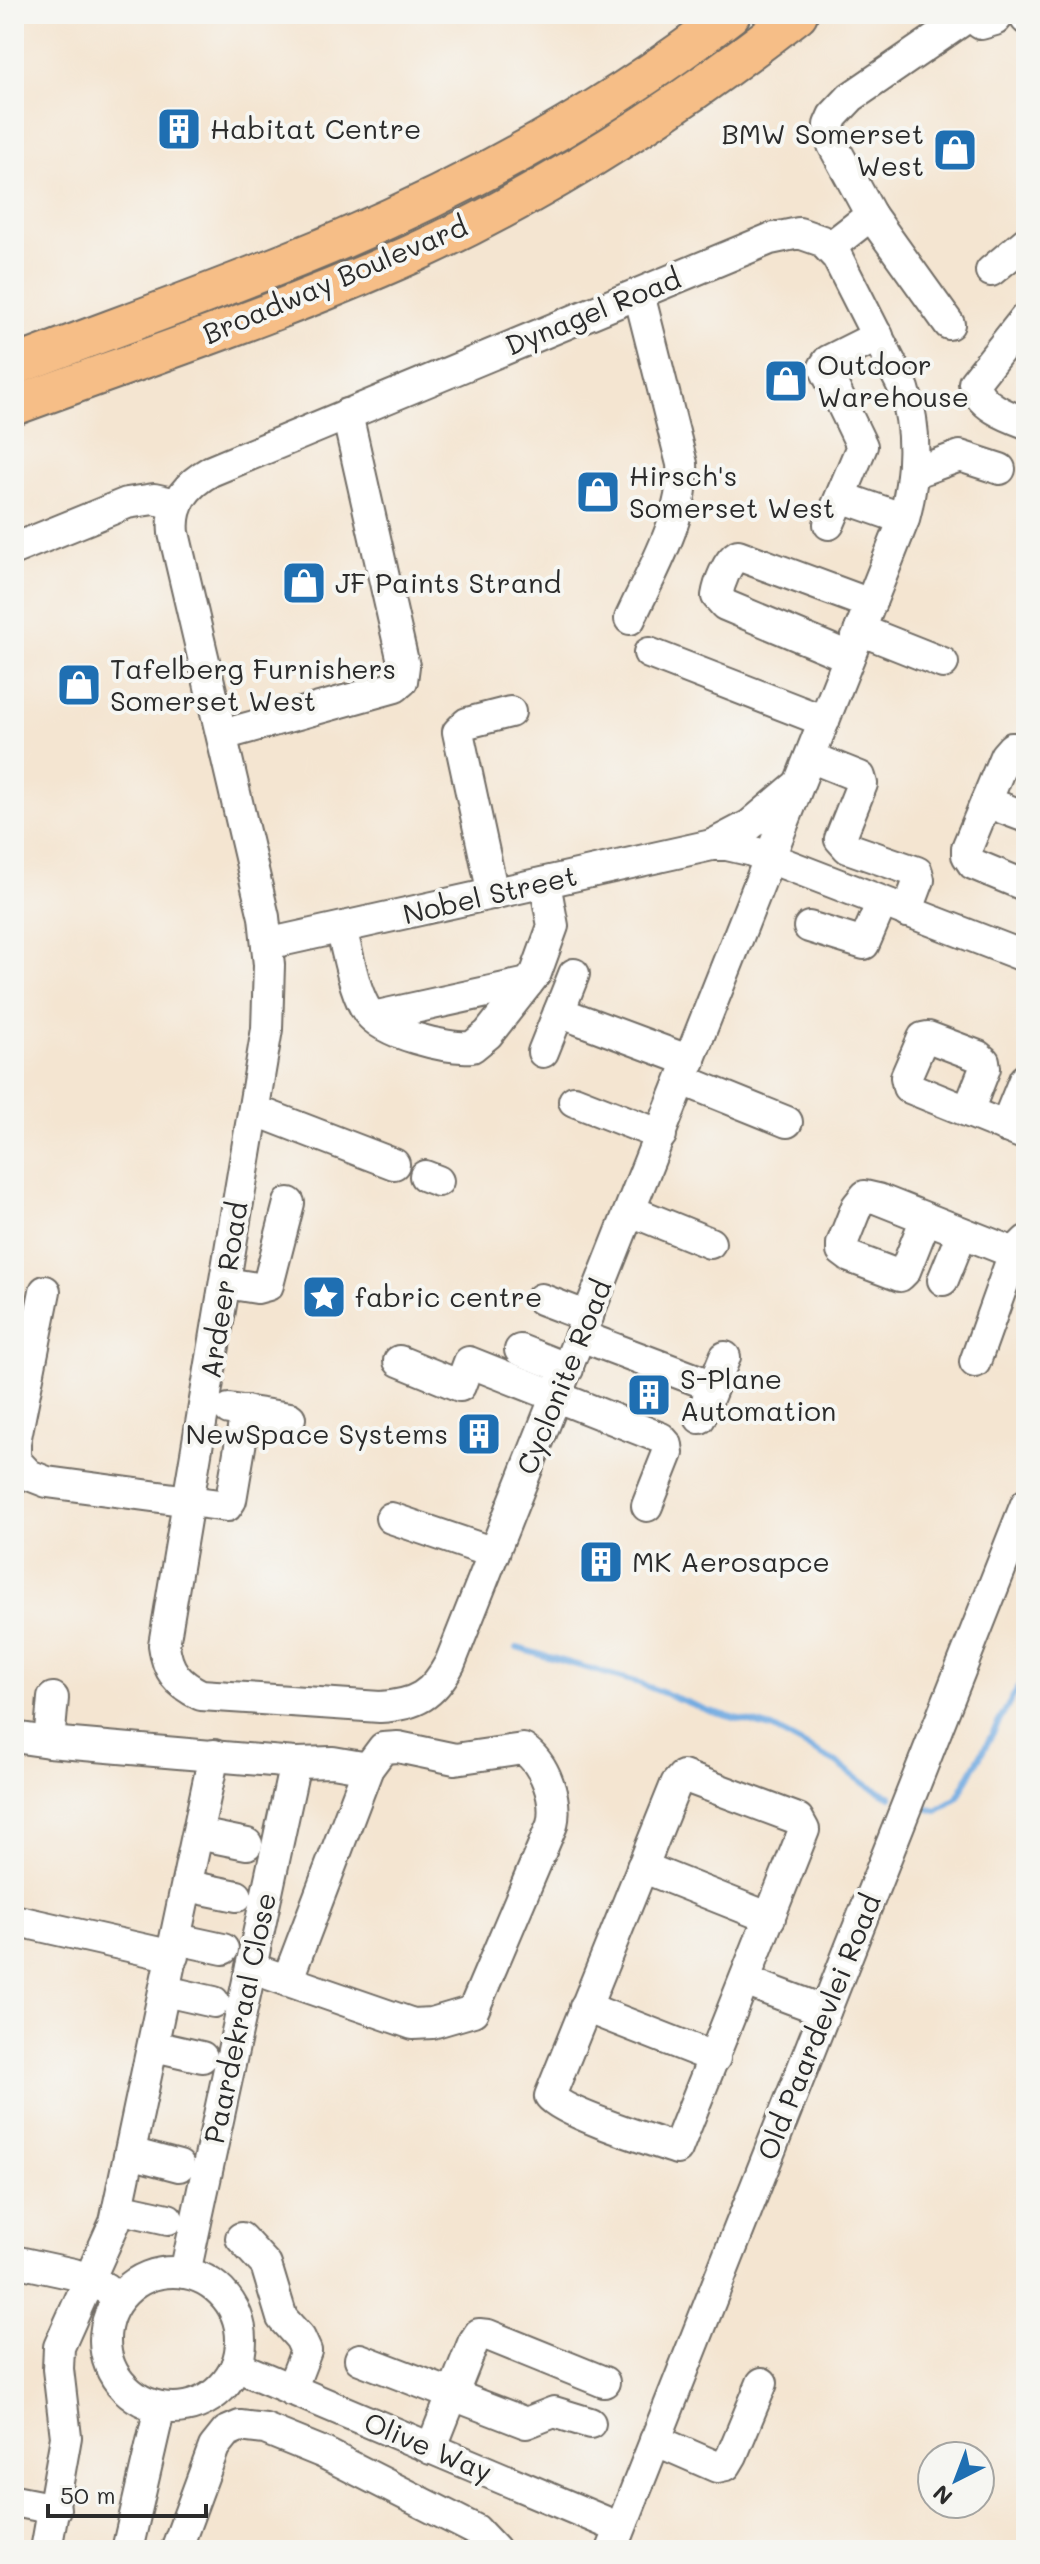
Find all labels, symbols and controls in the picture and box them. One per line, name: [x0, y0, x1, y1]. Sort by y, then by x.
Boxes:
building icon: Habitat Centre: [155, 105, 203, 153]
place label: Habitat Centre: [210, 110, 421, 146]
place label: BMW Somerset West: [721, 115, 924, 183]
shop icon: BMW Somerset West: [931, 126, 979, 174]
street label: Broadway Boulevard: [197, 207, 472, 351]
street label: Dynagel Road: [500, 260, 686, 363]
place label: Outdoor Warehouse: [817, 346, 969, 414]
shop icon: Outdoor Warehouse: [762, 357, 810, 405]
place label: Hirsch's Somerset West: [629, 457, 835, 525]
shop icon: Hirsch's Somerset West: [574, 468, 622, 516]
shop icon: JF Paints Strand: [280, 559, 328, 607]
place label: JF Paints Strand: [335, 564, 561, 600]
place label: Tafelberg Furnishers Somerset West: [110, 650, 396, 718]
shop icon: Tafelberg Furnishers Somerset West: [55, 661, 103, 709]
street label: Nobel Street: [399, 857, 580, 932]
street label: Ardeer Road: [191, 1199, 255, 1381]
place icon: fabric centre: [300, 1273, 348, 1321]
street label: Cyclonite Road: [508, 1274, 619, 1479]
place label: fabric centre: [355, 1278, 542, 1314]
place label: S-Plane Automation: [680, 1360, 836, 1428]
building icon: S-Plane Automation: [625, 1371, 673, 1419]
building icon: NewSpace Systems: [455, 1410, 503, 1458]
place label: NewSpace Systems: [185, 1415, 448, 1451]
building icon: MK Aerosapce: [577, 1538, 625, 1586]
place label: MK Aerosapce: [632, 1543, 830, 1579]
street label: Old Paardevlei Road: [748, 1888, 888, 2165]
street label: Paardekraal Close: [195, 1889, 283, 2147]
street label: Olive Way: [359, 2403, 498, 2489]
north arrow: [916, 2440, 996, 2520]
scale bar: [48, 2468, 206, 2518]
text: 50 m: [60, 2479, 116, 2510]
text: N: [926, 2479, 958, 2512]

